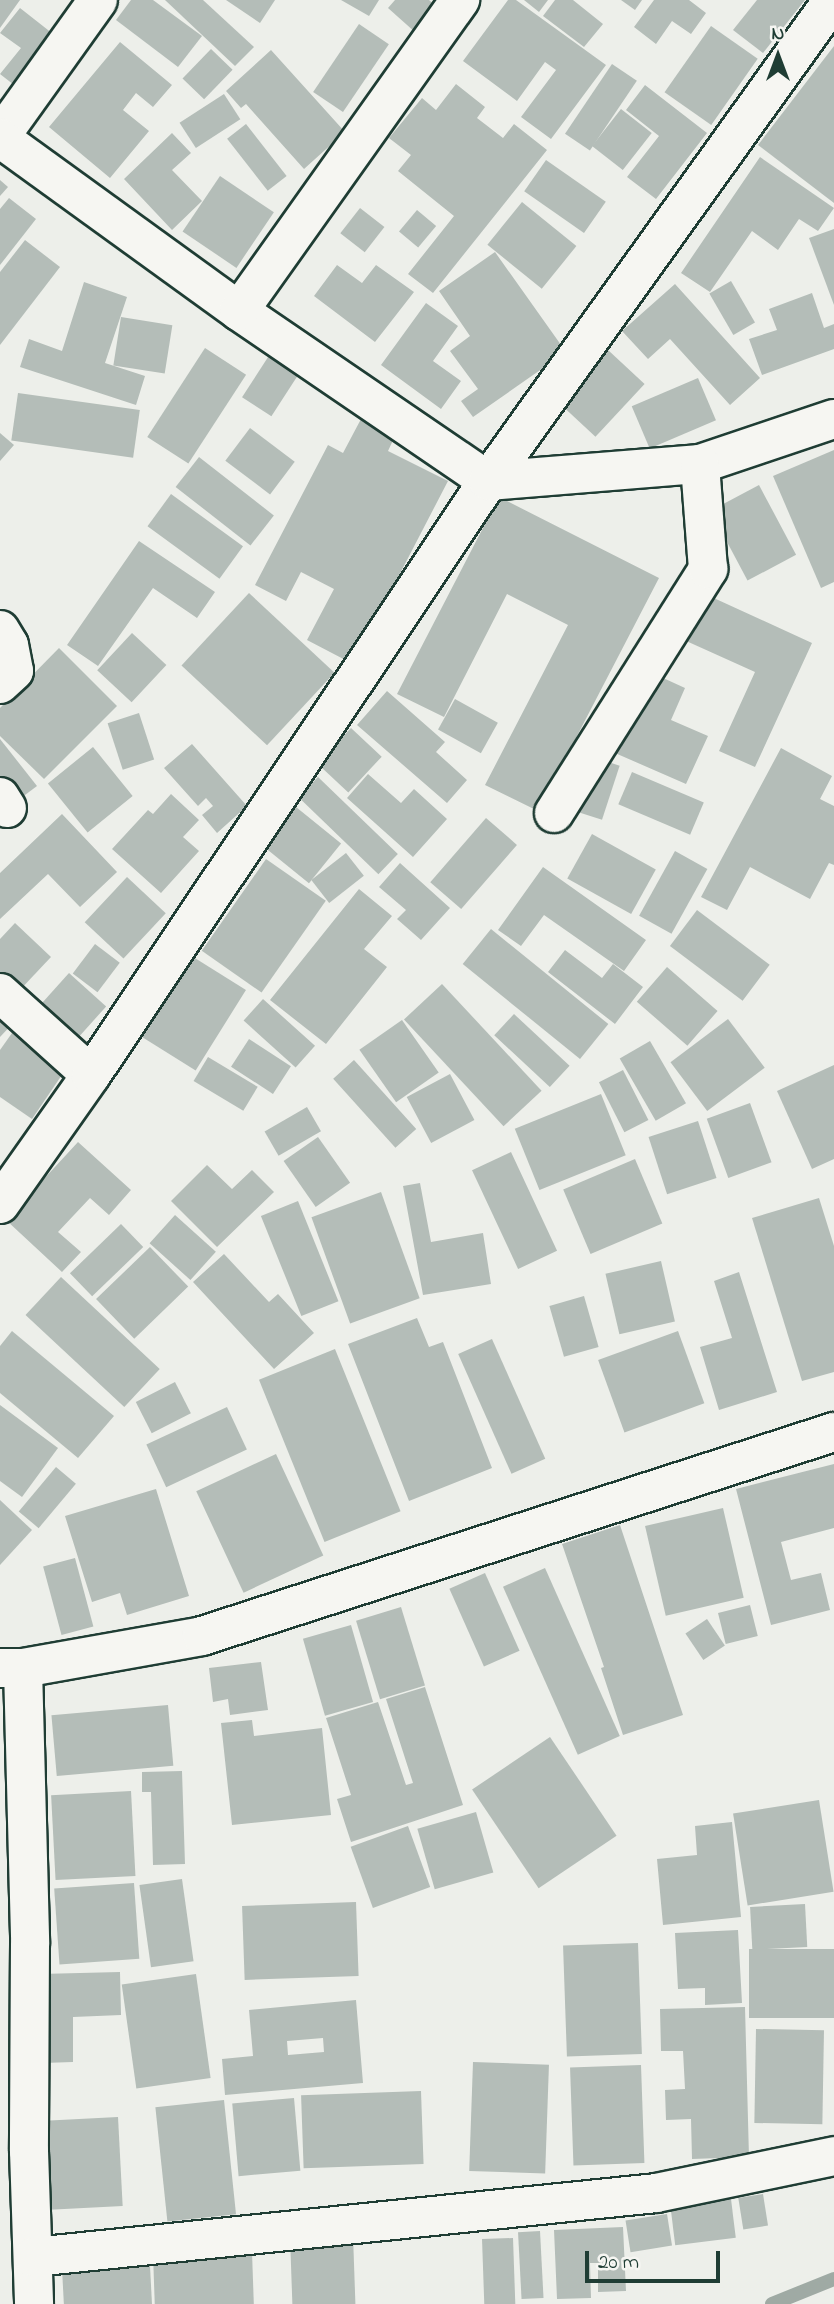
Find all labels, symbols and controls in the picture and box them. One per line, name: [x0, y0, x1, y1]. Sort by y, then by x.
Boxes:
north arrow: [743, 21, 813, 91]
text: N: [772, 21, 784, 48]
scale bar: [589, 2238, 724, 2282]
text: 20 m: [598, 2248, 639, 2278]

